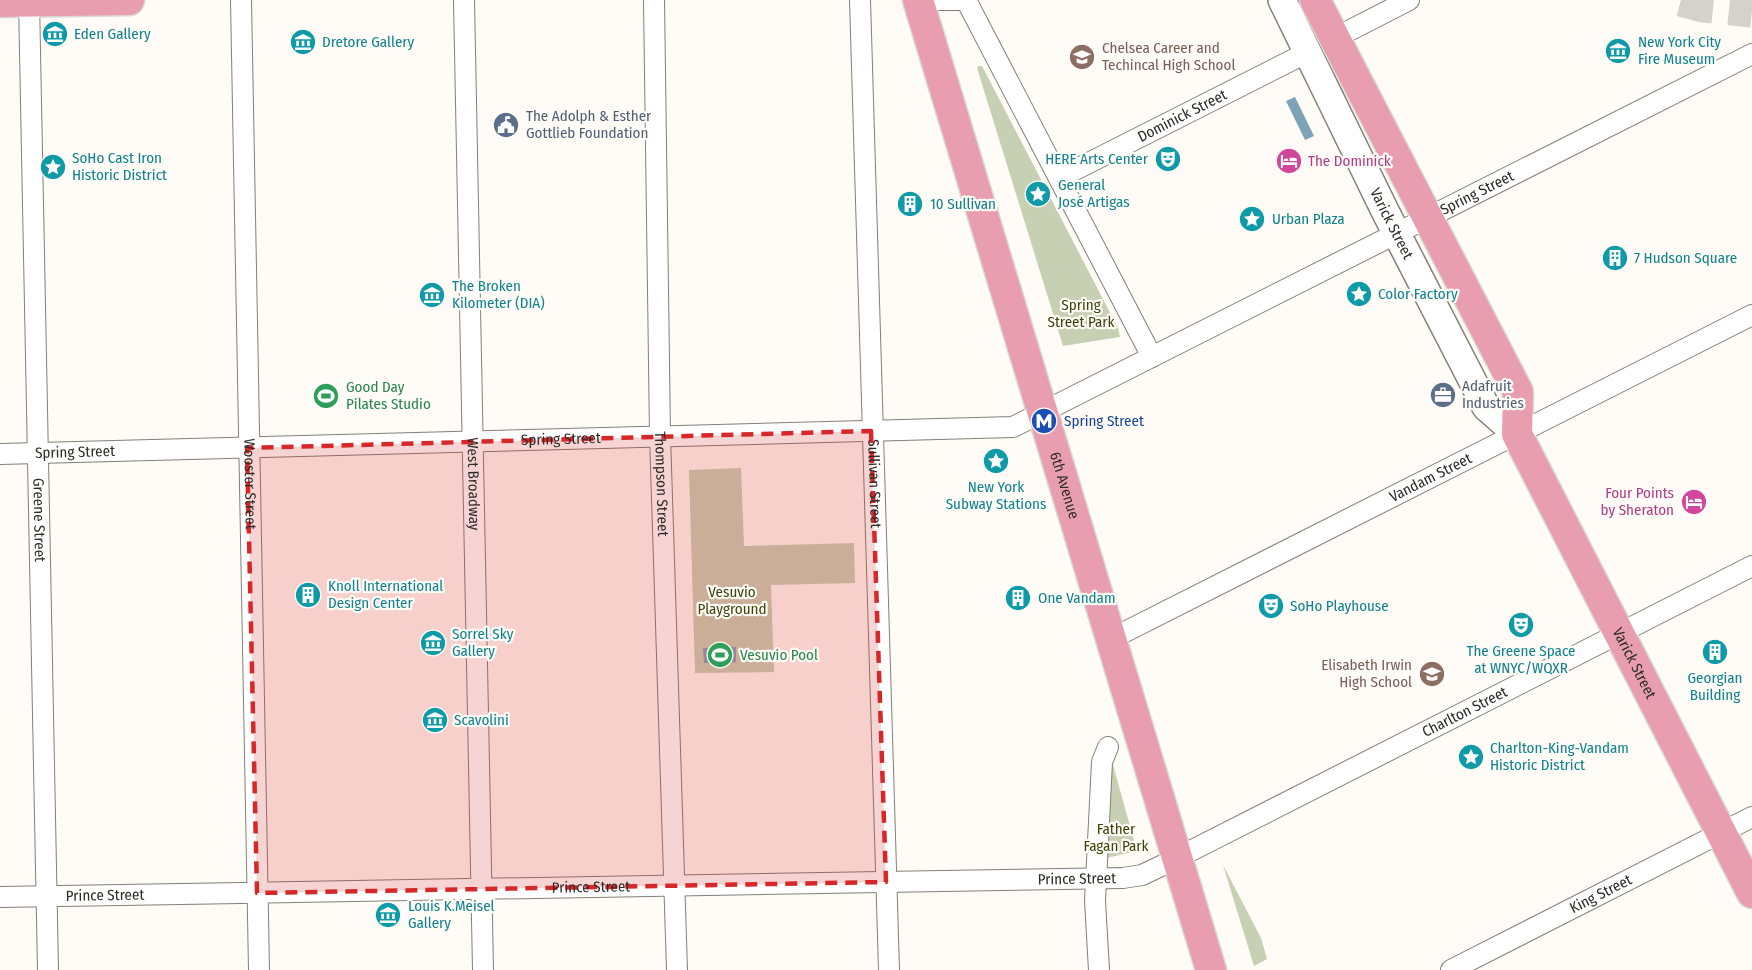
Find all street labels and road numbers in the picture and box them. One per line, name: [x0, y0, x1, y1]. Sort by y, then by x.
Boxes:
street label: Dominick Street: [1135, 86, 1230, 146]
street label: Spring Street: [1437, 167, 1517, 219]
street label: Varick Street: [1366, 185, 1417, 262]
street label: Spring Street: [521, 429, 601, 449]
street label: Thompson Street: [651, 431, 672, 537]
street label: West Broadway: [464, 437, 483, 531]
street label: Wooster Street: [240, 438, 260, 530]
street label: Sullivan Street: [864, 439, 885, 529]
street label: Spring Street: [35, 442, 115, 462]
street label: Vandam Street: [1386, 449, 1475, 506]
street label: 6th Avenue: [1046, 450, 1083, 521]
street label: Greene Street: [29, 478, 49, 562]
street label: Varick Street: [1609, 625, 1660, 702]
street label: Charlton Street: [1419, 683, 1510, 741]
street label: Prince Street: [1037, 869, 1116, 888]
street label: King Street: [1567, 871, 1635, 917]
street label: Prince Street: [552, 877, 630, 897]
street label: Prince Street: [66, 886, 144, 905]

